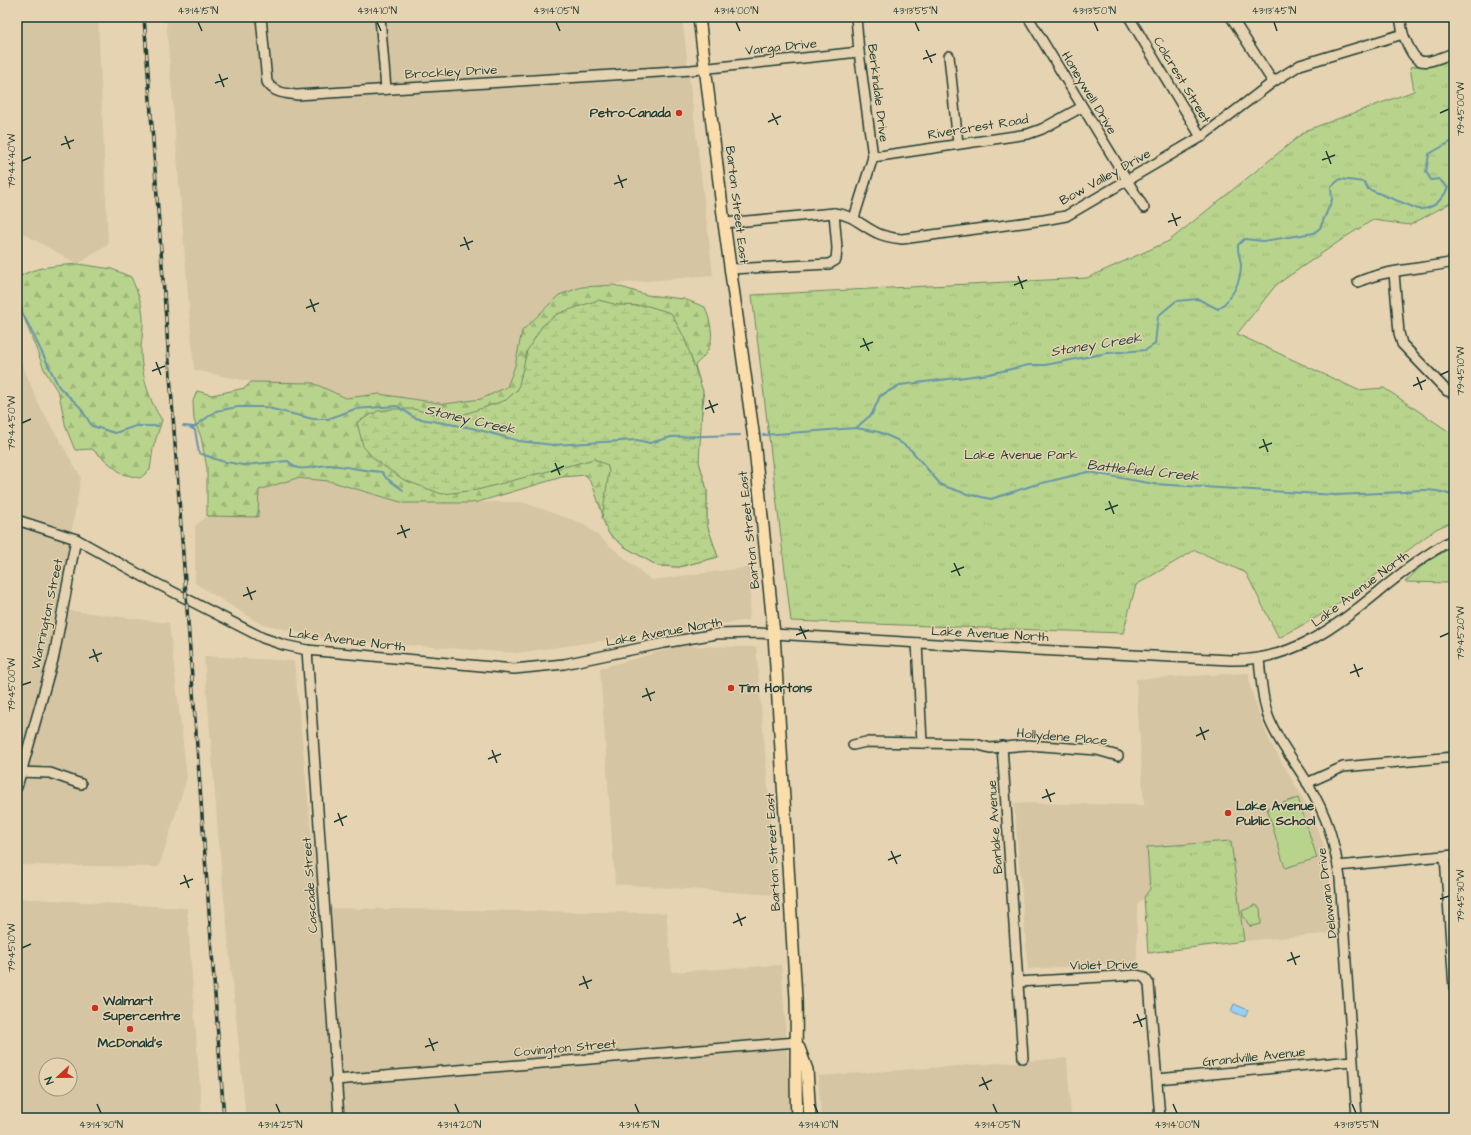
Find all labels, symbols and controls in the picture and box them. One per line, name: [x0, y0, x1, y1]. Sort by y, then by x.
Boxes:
text: 43°14'15"N: [178, 4, 218, 18]
text: 43°14'10"N: [357, 4, 397, 18]
text: 43°14'05"N: [533, 4, 579, 18]
text: 43°14'00"N: [713, 4, 759, 18]
text: 43°13'55"N: [893, 4, 937, 18]
text: 43°13'50"N: [1072, 4, 1116, 18]
text: 43°13'45"N: [1252, 4, 1296, 18]
street label: Colcrest Street: [1149, 33, 1215, 127]
street label: Varga Drive: [744, 34, 818, 61]
street label: Berkindale Drive: [863, 43, 893, 143]
street label: Honeywell Drive: [1056, 48, 1121, 138]
street label: Brockley Drive: [404, 61, 498, 84]
text: 79°45'00"W: [1454, 81, 1468, 136]
place label: Petro-Canada: [590, 104, 671, 122]
marker: Petro-Canada: [674, 108, 684, 118]
street label: Rivercrest Road: [926, 110, 1030, 144]
text: 79°44'40"W: [5, 133, 19, 188]
street label: Bow Valley Drive: [1056, 144, 1154, 210]
street label: Barton Street East: [721, 145, 753, 266]
water label: Stoney Creek: [1049, 328, 1143, 362]
text: 79°45'10"W: [1454, 346, 1468, 395]
text: 79°44'50"W: [5, 395, 19, 450]
water label: Stoney Creek: [423, 400, 517, 440]
park label: Lake Avenue Park: [964, 446, 1078, 464]
water label: Battlefield Creek: [1086, 455, 1200, 487]
street label: Barton Street East: [734, 469, 764, 590]
street label: Lake Avenue North: [1308, 546, 1413, 632]
street label: Warrington Street: [26, 556, 69, 671]
text: 79°45'20"W: [1454, 606, 1468, 660]
street label: Lake Avenue North: [605, 613, 724, 651]
street label: Lake Avenue North: [931, 622, 1050, 646]
street label: Lake Avenue North: [288, 624, 407, 656]
text: 79°45'00"W: [5, 657, 19, 712]
place label: Tim Hortons: [738, 679, 813, 697]
marker: Tim Hortons: [726, 683, 736, 693]
street label: Hollydene Place: [1016, 724, 1108, 751]
street label: Barlake Avenue: [983, 779, 1007, 875]
street label: Barton Street East: [761, 792, 785, 912]
place label: Lake Avenue Public School: [1236, 797, 1315, 830]
marker: Lake Avenue Public School: [1223, 808, 1233, 818]
street label: Cascade Street: [298, 836, 322, 934]
street label: Delawana Drive: [1313, 847, 1341, 939]
text: 79°45'30"W: [1454, 869, 1468, 922]
text: 79°45'10"W: [5, 923, 19, 972]
street label: Violet Drive: [1070, 955, 1138, 975]
place label: Walmart Supercentre: [102, 992, 181, 1026]
marker: Walmart Supercentre: [90, 1003, 100, 1013]
marker: McDonald's: [125, 1024, 135, 1034]
place label: McDonald's: [97, 1034, 163, 1052]
street label: Covington Street: [513, 1034, 618, 1062]
street label: Grandville Avenue: [1202, 1043, 1306, 1071]
north arrow: [38, 1057, 78, 1097]
text: N: [41, 1074, 57, 1087]
text: 43°14'30"N: [79, 1118, 123, 1132]
text: 43°14'25"N: [257, 1118, 303, 1132]
text: 43°14'20"N: [437, 1118, 481, 1132]
text: 43°14'15"N: [619, 1118, 659, 1132]
text: 43°14'10"N: [798, 1118, 838, 1132]
text: 43°14'05"N: [974, 1118, 1020, 1132]
text: 43°14'00"N: [1154, 1118, 1200, 1132]
text: 43°13'55"N: [1334, 1118, 1378, 1132]

